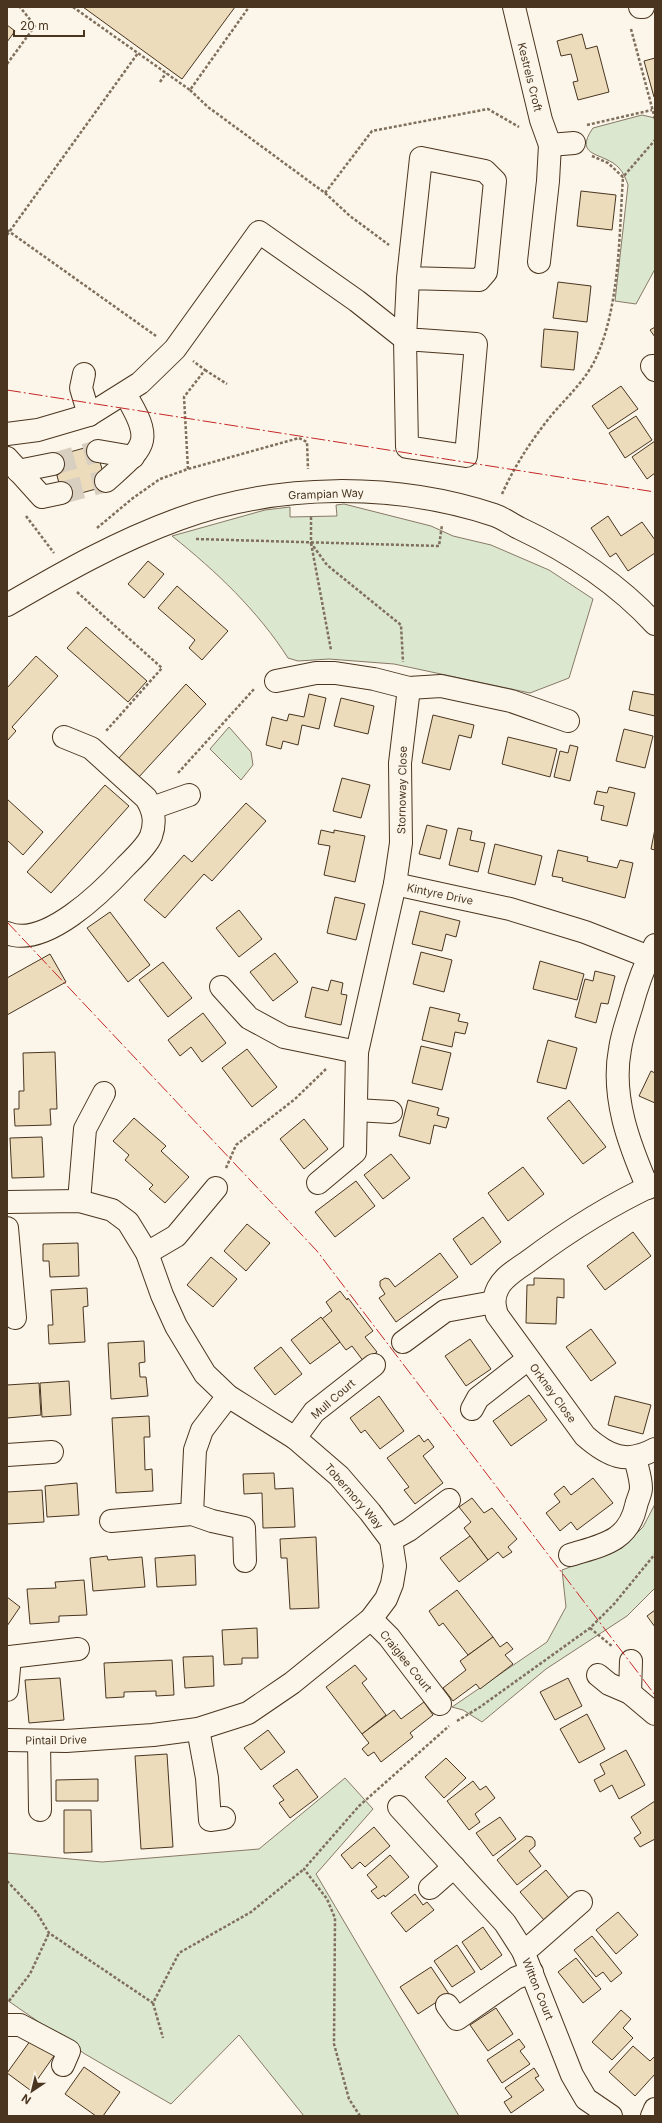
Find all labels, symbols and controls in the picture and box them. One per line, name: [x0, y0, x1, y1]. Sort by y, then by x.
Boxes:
scale bar: [14, 12, 84, 38]
text: 20 m: [20, 18, 49, 33]
street label: Kestrels Croft: [515, 41, 545, 113]
street label: Grampian Way: [288, 486, 364, 502]
street label: Stornoway Close: [394, 746, 410, 834]
street label: Kintyre Drive: [406, 880, 474, 908]
street label: Orkney Close: [527, 1360, 579, 1426]
street label: Mull Court: [308, 1376, 358, 1422]
street label: Tobermory Way: [322, 1460, 386, 1532]
street label: Craiglee Court: [377, 1627, 435, 1695]
street label: Pintail Drive: [25, 1732, 87, 1748]
street label: Witton Court: [519, 1956, 557, 2022]
north arrow: [12, 2071, 52, 2111]
text: N: [19, 2091, 34, 2107]

